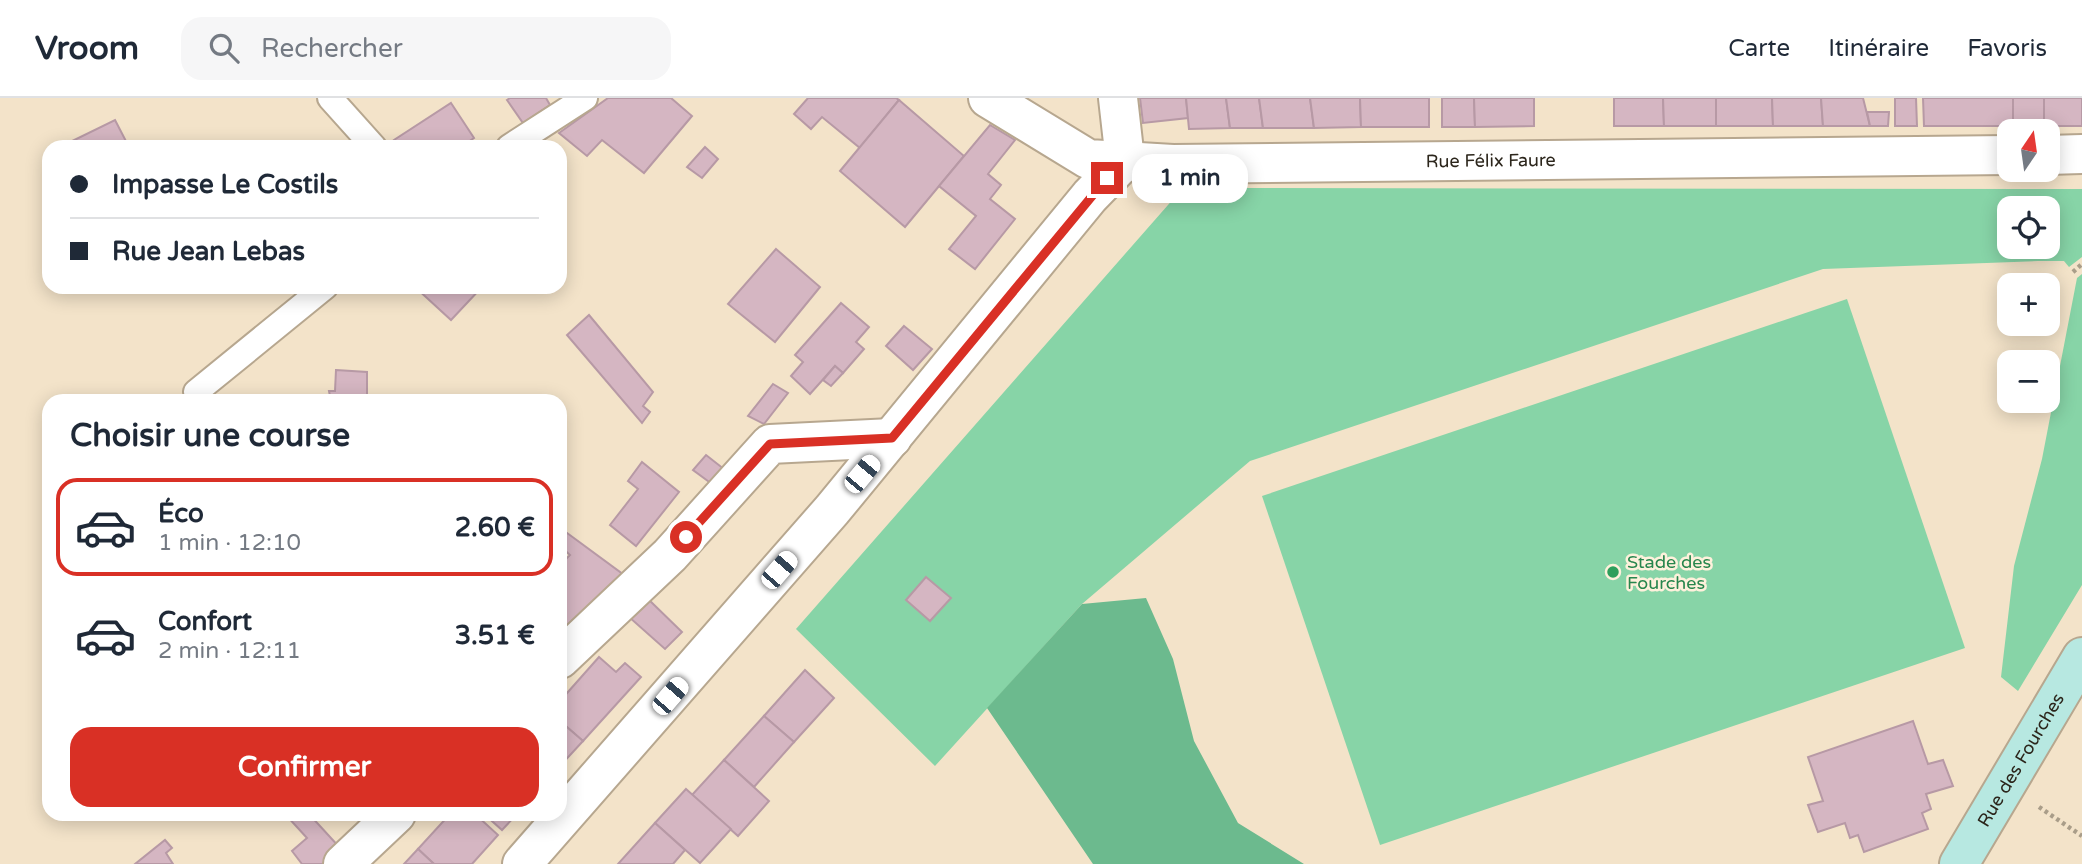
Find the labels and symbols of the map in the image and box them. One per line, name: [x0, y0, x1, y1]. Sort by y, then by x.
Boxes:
north arrow: [1997, 119, 2060, 182]
street label: Rue Félix Faure: [1426, 149, 1556, 172]
callout: 1 min: [1132, 154, 1247, 202]
route end: [1091, 162, 1123, 194]
car: [841, 451, 884, 497]
route start: [670, 521, 702, 553]
car: [758, 547, 801, 593]
place label: Stade des Fourches: [1627, 551, 1711, 594]
marker: Stade des Fourches: [1605, 564, 1621, 580]
car: [649, 673, 692, 719]
street label: Rue des Fourches: [1973, 689, 2069, 831]

